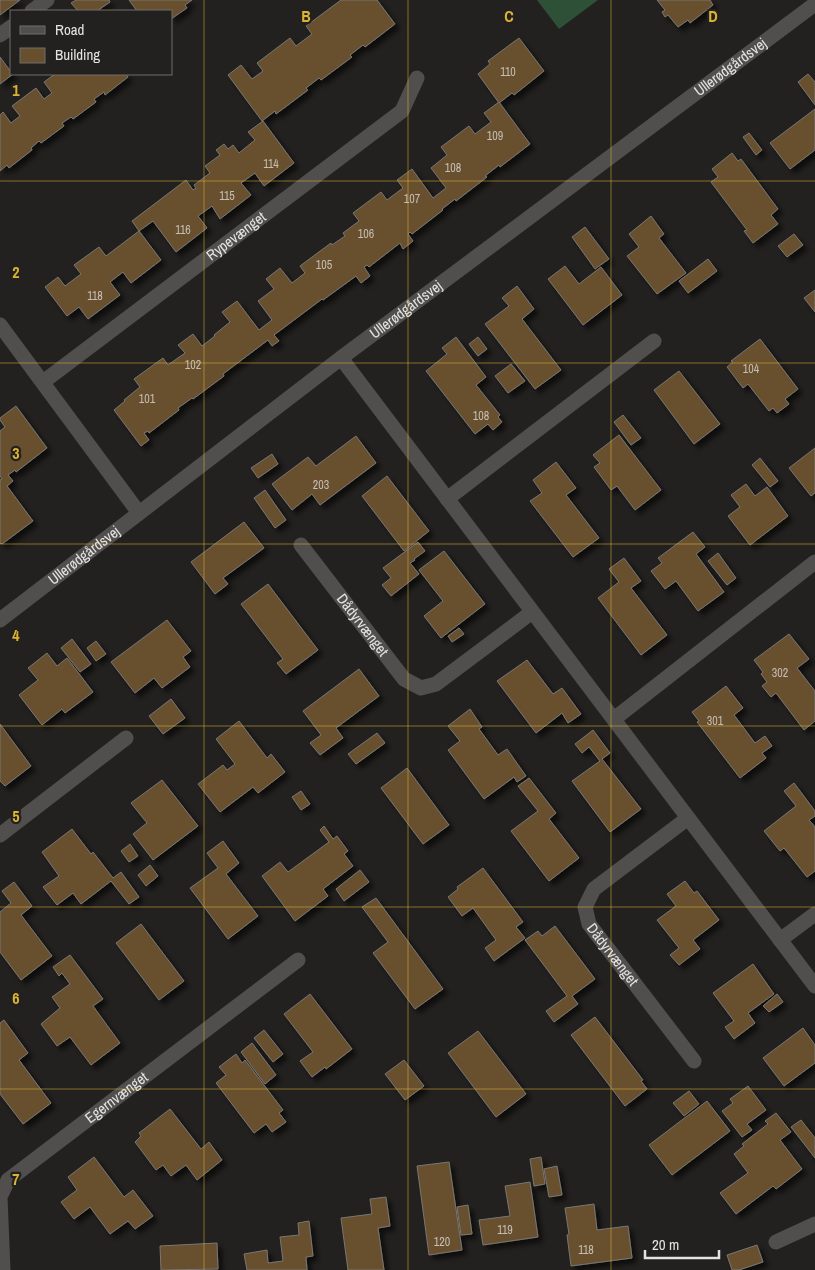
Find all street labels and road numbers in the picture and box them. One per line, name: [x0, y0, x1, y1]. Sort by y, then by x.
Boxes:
street label: Ullerødgårdsvej: [690, 33, 771, 101]
street label: Rypevænget: [202, 206, 270, 265]
street label: Ullerødgårdsvej: [365, 275, 446, 343]
street label: Ullerødgårdsvej: [43, 521, 124, 589]
street label: Dådyrvænget: [332, 589, 394, 661]
street label: Dådyrvænget: [582, 919, 644, 991]
street label: Egernvænget: [80, 1066, 152, 1128]

